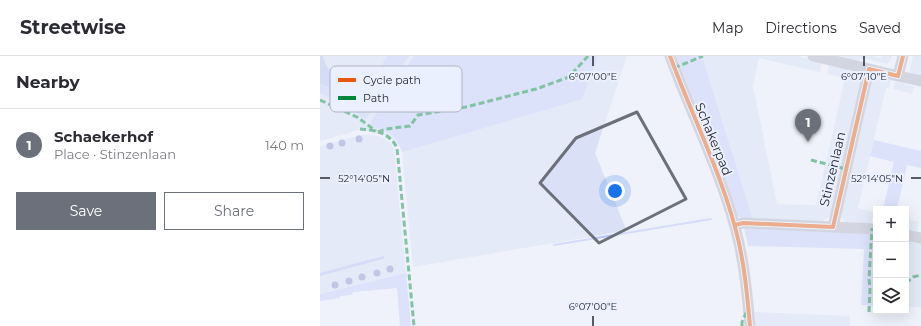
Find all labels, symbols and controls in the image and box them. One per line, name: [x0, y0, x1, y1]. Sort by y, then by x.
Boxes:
text: Streetwise: [20, 16, 126, 39]
text: Map: [712, 19, 743, 37]
text: Directions: [765, 19, 837, 37]
text: Saved: [859, 19, 901, 37]
legend: [330, 66, 462, 112]
text: 6°07'00"E: [569, 70, 618, 83]
text: 6°07'10"E: [841, 70, 887, 83]
text: Nearby: [16, 72, 80, 92]
text: Cycle path: [363, 73, 421, 87]
text: Path: [363, 91, 389, 105]
street label: Schakerpad: [692, 100, 736, 178]
pin: 1: [795, 109, 821, 142]
text: Schaekerhof: [54, 127, 153, 146]
street label: Stinzenlaan: [816, 130, 848, 208]
text: 1: [26, 137, 32, 153]
text: 140 m: [265, 137, 304, 153]
text: Place · Stinzenlaan: [54, 146, 176, 162]
text: 52°14'05"N: [338, 172, 390, 185]
text: 52°14'05"N: [851, 172, 903, 185]
your location: [605, 181, 625, 201]
button: Save: [16, 192, 156, 230]
button: Share: [164, 192, 304, 230]
map controls: [873, 206, 909, 314]
button: +: [873, 206, 909, 242]
button: −: [873, 242, 909, 278]
button: layers: [873, 278, 909, 314]
text: 6°07'00"E: [569, 300, 618, 313]

